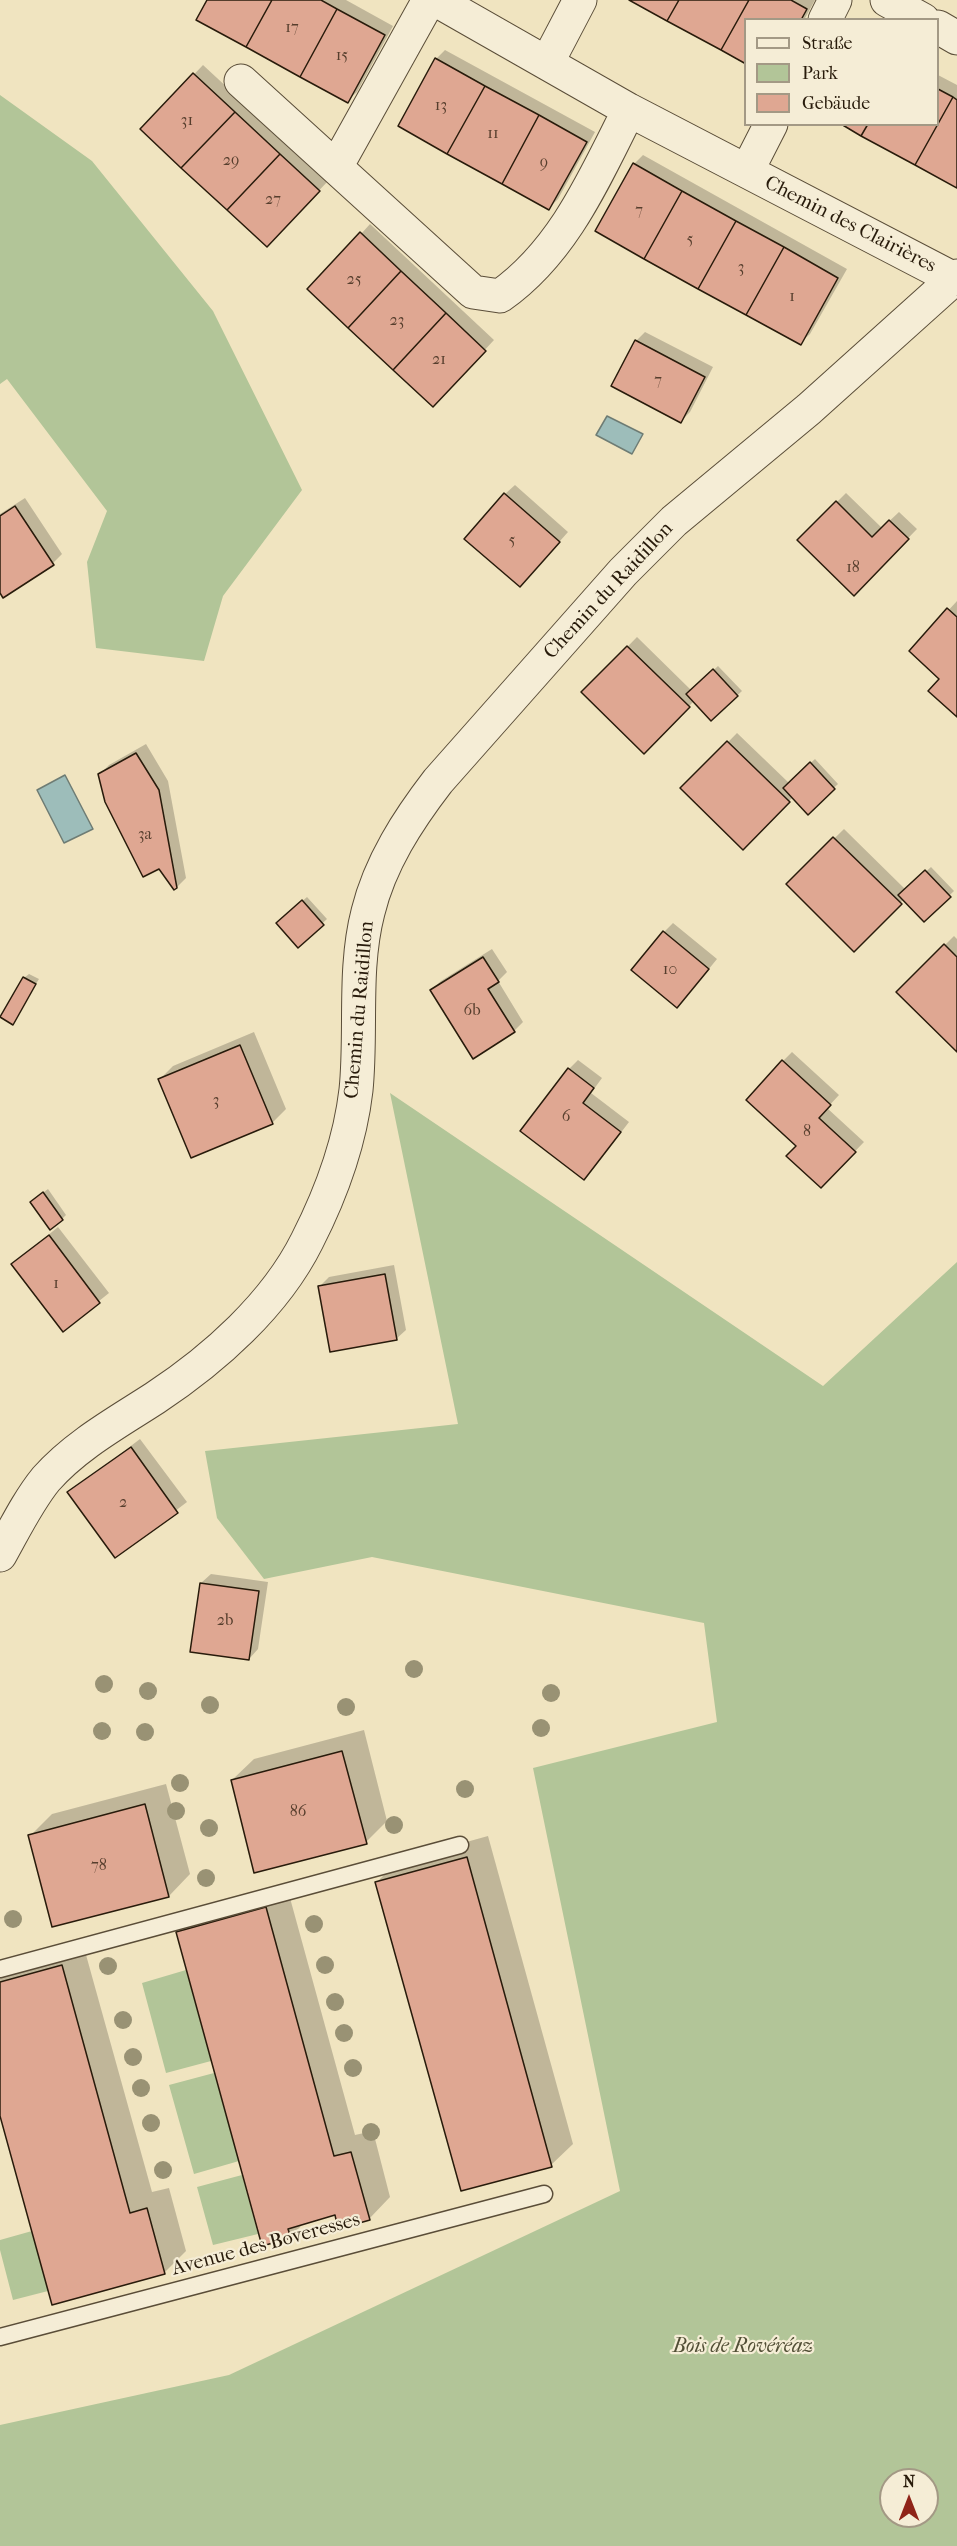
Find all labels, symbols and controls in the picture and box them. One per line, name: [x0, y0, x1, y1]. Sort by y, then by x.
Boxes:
house number: 17: [285, 18, 299, 38]
legend: [744, 18, 939, 126]
text: Straße: [802, 33, 852, 54]
house number: 15: [336, 46, 348, 66]
text: Park: [802, 63, 838, 84]
text: Gebäude: [802, 93, 870, 114]
house number: 13: [435, 96, 447, 116]
house number: 31: [181, 111, 193, 131]
house number: 11: [487, 124, 499, 144]
house number: 29: [223, 151, 239, 171]
house number: 9: [540, 153, 548, 173]
street label: Chemin des Clairières: [760, 171, 940, 279]
house number: 27: [265, 190, 281, 210]
house number: 7: [635, 201, 643, 221]
house number: 5: [687, 230, 693, 250]
house number: 3: [738, 258, 744, 278]
house number: 25: [346, 270, 362, 290]
house number: 1: [789, 287, 795, 307]
house number: 23: [390, 311, 404, 331]
house number: 21: [432, 350, 446, 370]
house number: 7: [654, 371, 662, 391]
street label: Chemin du Raidillon: [539, 518, 679, 664]
house number: 5: [509, 531, 515, 551]
house number: 18: [846, 558, 860, 578]
house number: 3a: [138, 825, 152, 845]
street label: Chemin du Raidillon: [340, 920, 380, 1100]
house number: 10: [663, 960, 677, 980]
house number: 6b: [463, 1001, 481, 1021]
house number: 3: [213, 1091, 219, 1111]
house number: 6: [562, 1107, 570, 1127]
house number: 8: [803, 1122, 811, 1142]
house number: 1: [53, 1274, 59, 1294]
house number: 2: [119, 1493, 127, 1513]
house number: 2b: [217, 1611, 233, 1631]
house number: 86: [290, 1802, 306, 1822]
house number: 78: [91, 1856, 107, 1876]
street label: Avenue des Boveresses: [169, 2208, 363, 2282]
park label: Bois de Rovéréaz: [673, 2335, 813, 2359]
north arrow: [879, 2468, 939, 2528]
text: N: [903, 2472, 915, 2491]

